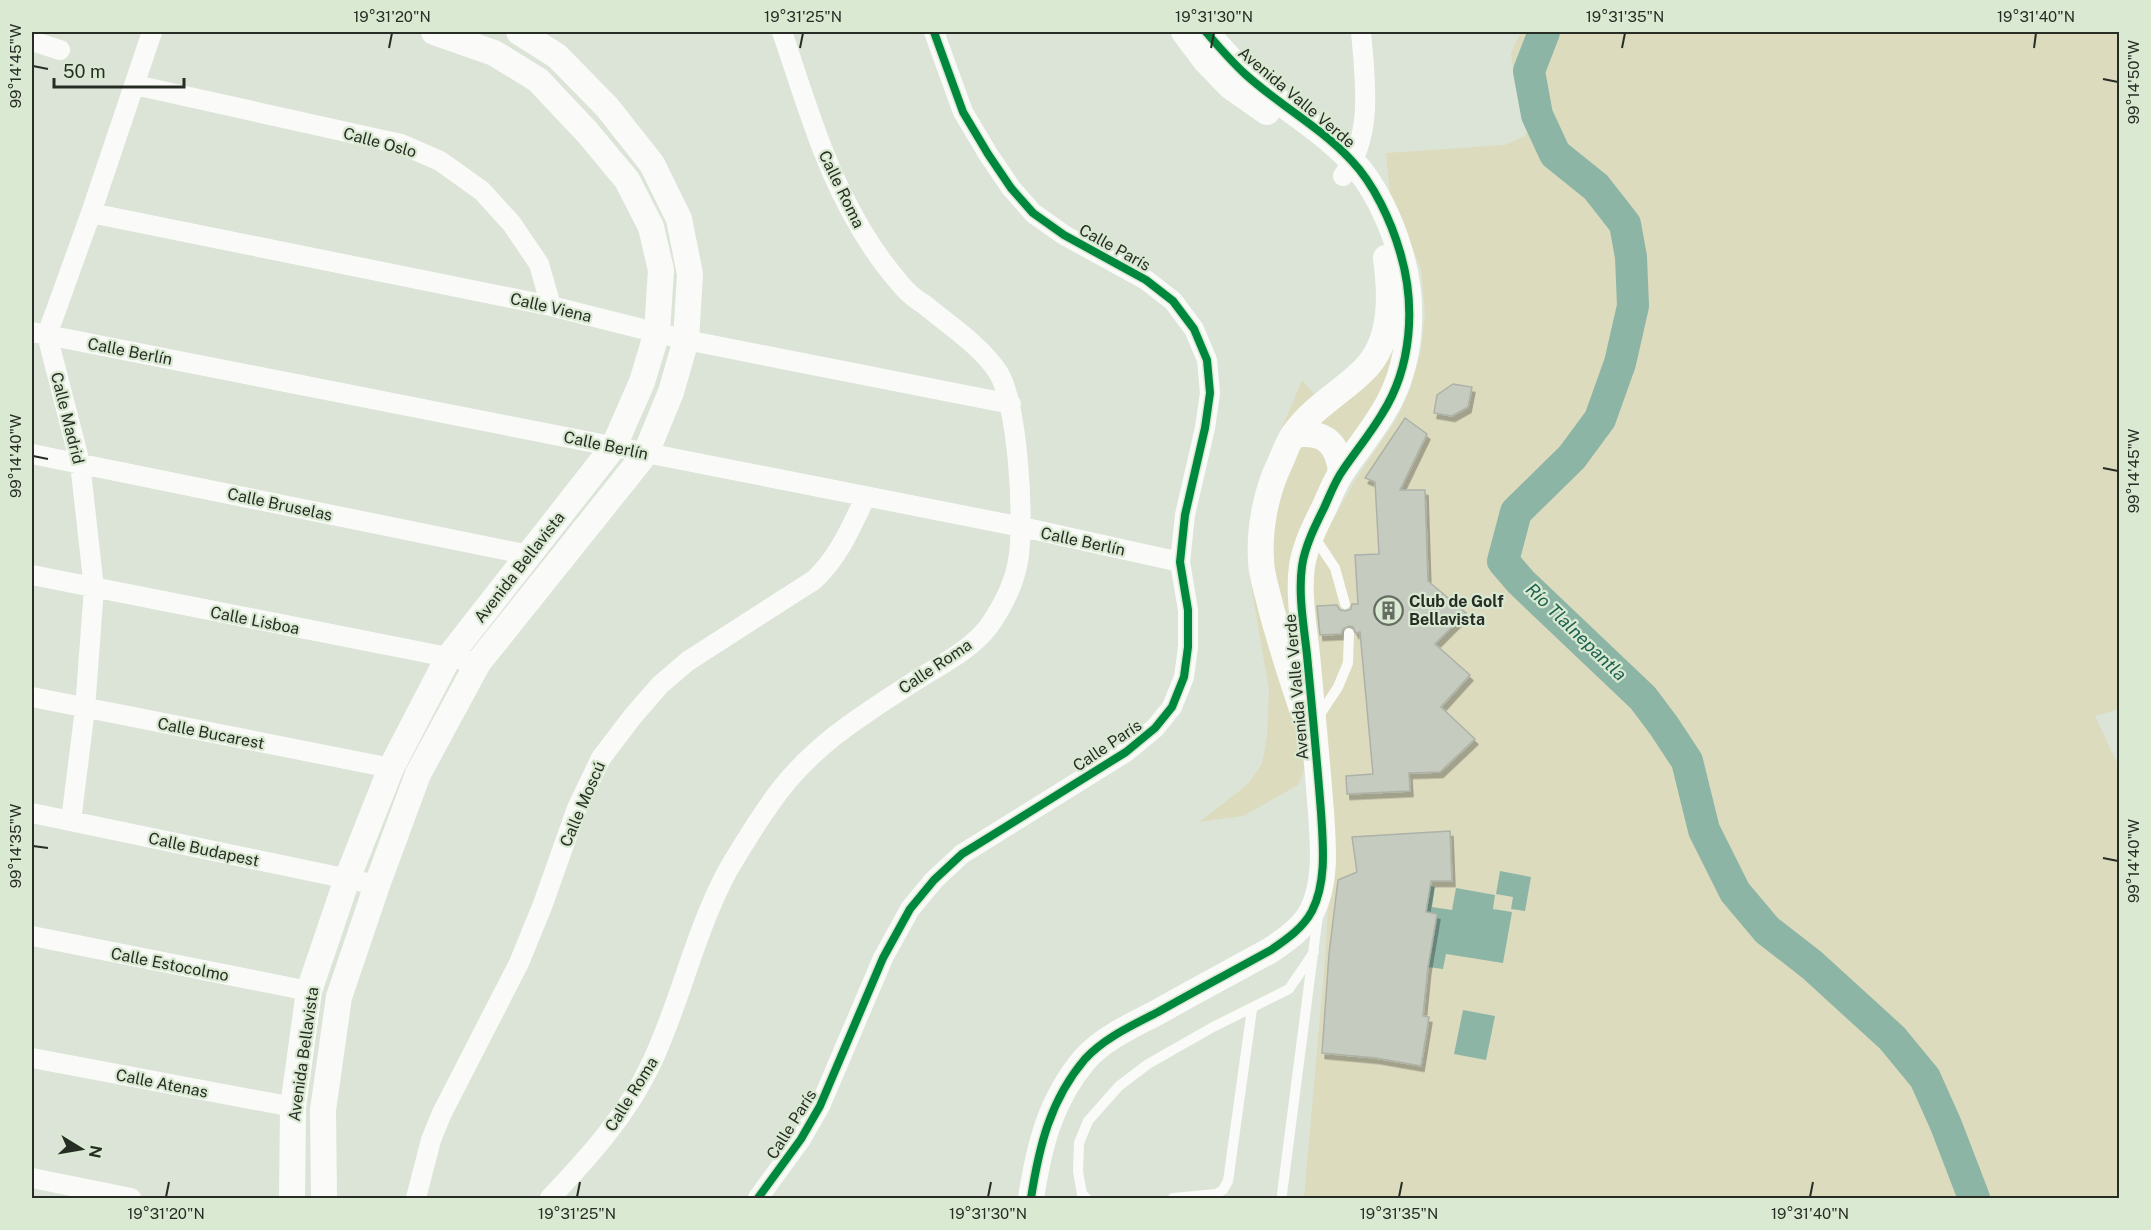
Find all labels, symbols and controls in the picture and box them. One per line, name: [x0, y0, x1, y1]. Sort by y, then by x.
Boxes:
text: 19°31'20"N: [353, 8, 431, 25]
text: 19°31'25"N: [764, 8, 842, 25]
text: 19°31'30"N: [1175, 8, 1253, 25]
text: 19°31'35"N: [1586, 8, 1664, 25]
text: 19°31'40"N: [1997, 8, 2075, 25]
text: 99°14'45"W: [7, 24, 24, 108]
text: 99°14'50"W: [2125, 40, 2142, 124]
street label: Avenida Valle Verde: [1234, 43, 1359, 152]
scale bar: [54, 51, 184, 89]
text: 50 m: [63, 61, 106, 82]
street label: Calle Oslo: [341, 124, 419, 161]
street label: Calle Roma: [815, 147, 868, 231]
street label: Calle París: [1076, 220, 1154, 275]
street label: Calle Viena: [508, 289, 594, 326]
street label: Calle Berlín: [86, 334, 174, 369]
street label: Calle Madrid: [47, 370, 88, 466]
text: 99°14'40"W: [7, 414, 24, 498]
street label: Calle Berlín: [562, 427, 650, 464]
text: 99°14'45"W: [2125, 429, 2142, 513]
street label: Calle Bruselas: [226, 484, 334, 525]
street label: Avenida Bellavista: [470, 508, 569, 627]
street label: Calle Berlín: [1039, 523, 1127, 560]
water label: Río Tlalnepantla: [1522, 578, 1631, 685]
place label: Club de Golf Bellavista: [1409, 592, 1504, 629]
building icon: Club de Golf Bellavista: [1372, 594, 1404, 626]
street label: Calle Lisboa: [209, 603, 301, 638]
street label: Avenida Valle Verde: [1281, 613, 1312, 761]
street label: Calle Roma: [895, 635, 975, 698]
street label: Calle Bucarest: [156, 714, 266, 753]
street label: Calle París: [1069, 716, 1145, 775]
street label: Calle Moscú: [556, 759, 609, 850]
text: 99°14'35"W: [7, 804, 24, 888]
text: 99°14'40"W: [2125, 819, 2142, 903]
street label: Calle Budapest: [147, 828, 261, 871]
street label: Calle Estocolmo: [109, 944, 230, 985]
street label: Avenida Bellavista: [285, 986, 322, 1123]
street label: Calle Roma: [601, 1054, 662, 1135]
street label: Calle Atenas: [114, 1065, 210, 1102]
street label: Calle París: [762, 1086, 820, 1163]
north arrow: [51, 1119, 111, 1179]
text: N: [85, 1144, 106, 1160]
text: 19°31'20"N: [127, 1205, 205, 1222]
text: 19°31'25"N: [538, 1205, 616, 1222]
text: 19°31'30"N: [949, 1205, 1027, 1222]
text: 19°31'35"N: [1360, 1205, 1438, 1222]
text: 19°31'40"N: [1771, 1205, 1849, 1222]

